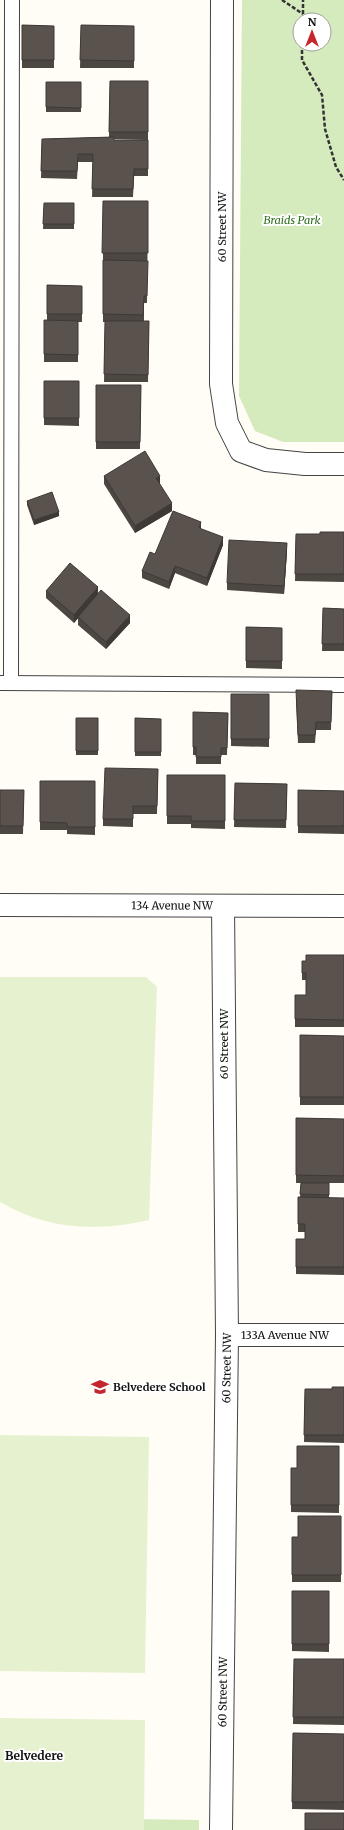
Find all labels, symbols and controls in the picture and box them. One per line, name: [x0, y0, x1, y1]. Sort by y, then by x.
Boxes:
north arrow: [292, 12, 332, 52]
text: N: [308, 15, 317, 29]
street label: 60 Street NW: [215, 191, 229, 262]
park label: Braids Park: [263, 213, 321, 227]
street label: 134 Avenue NW: [131, 898, 214, 913]
street label: 60 Street NW: [217, 1008, 231, 1079]
street label: 133A Avenue NW: [241, 1328, 330, 1342]
street label: 60 Street NW: [219, 1332, 234, 1403]
school or university icon: Belvedere School: [90, 1377, 110, 1397]
place label: Belvedere School: [113, 1380, 206, 1394]
street label: 60 Street NW: [215, 1656, 230, 1727]
district label: Belvedere: [5, 1748, 64, 1763]

